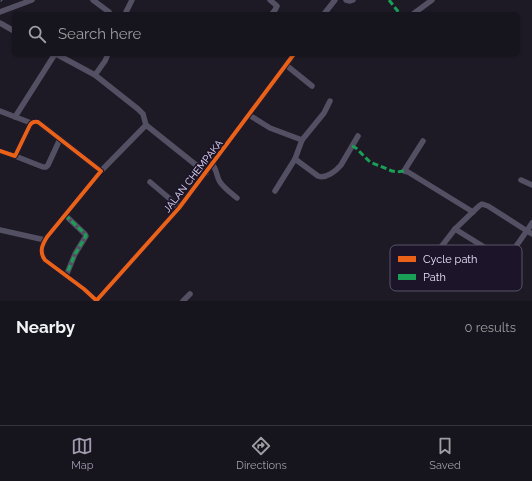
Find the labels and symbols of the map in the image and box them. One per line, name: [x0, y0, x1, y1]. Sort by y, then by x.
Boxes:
street label: JALAN CHEMPAKA: [161, 137, 225, 214]
legend: [390, 245, 522, 291]
text: Cycle path: [423, 253, 477, 266]
text: Path: [423, 271, 446, 284]

